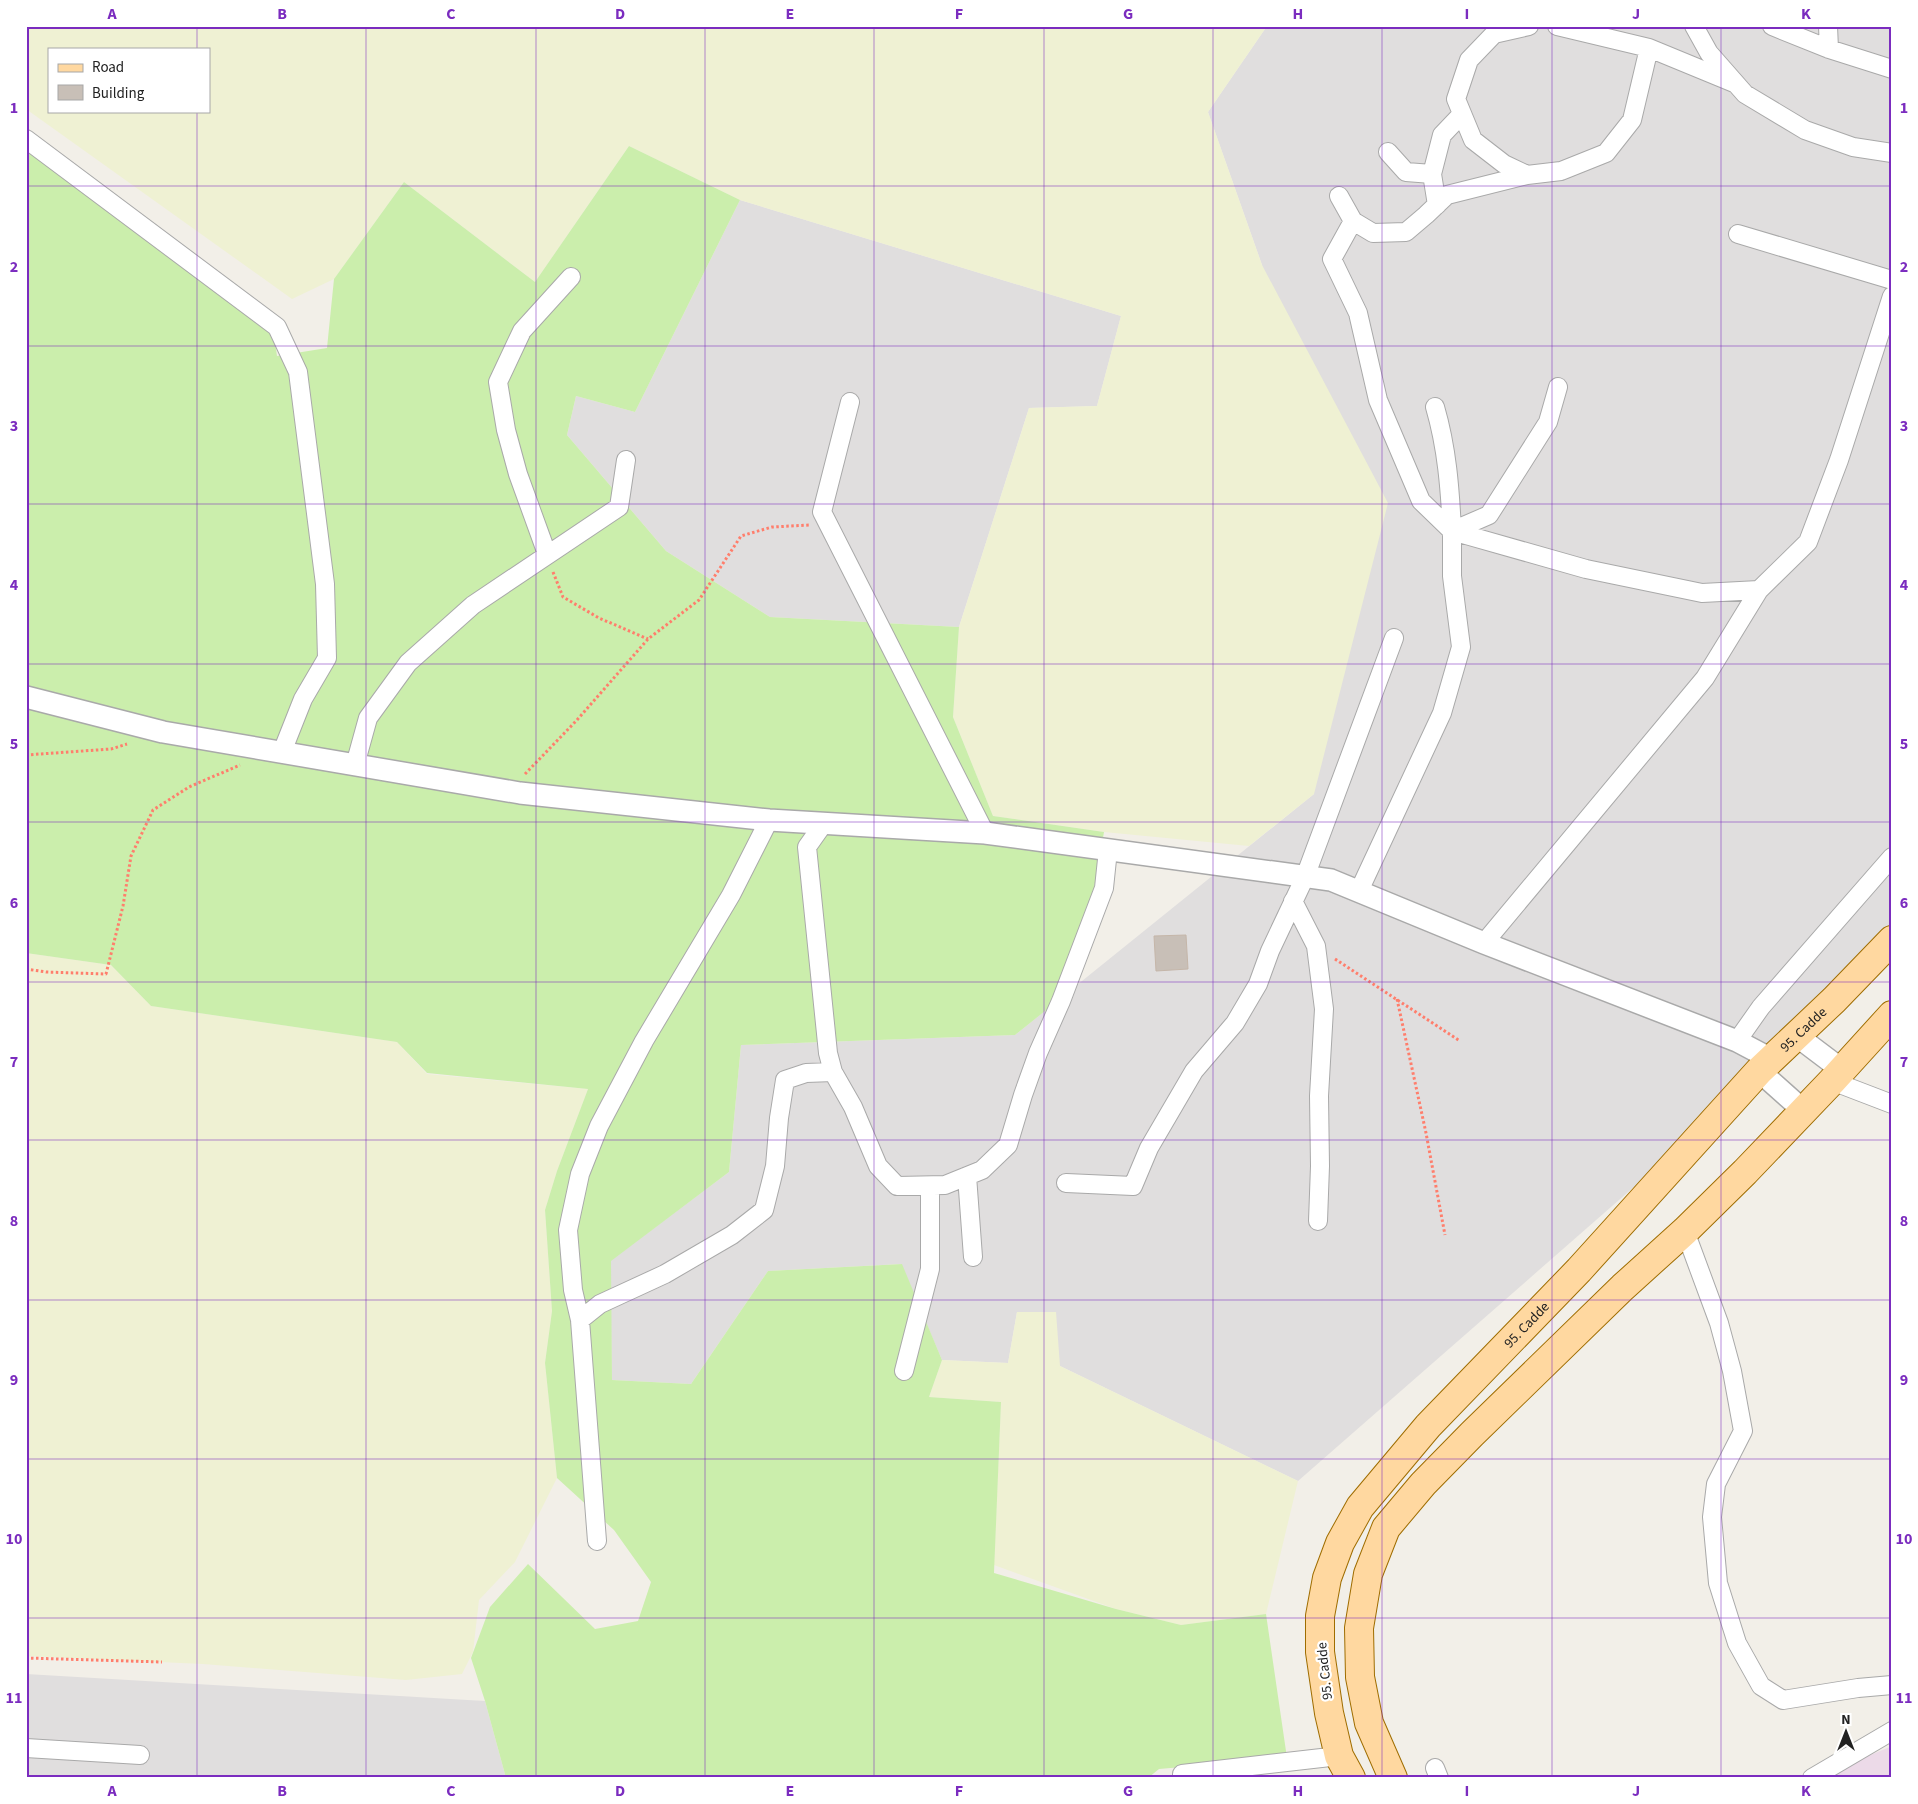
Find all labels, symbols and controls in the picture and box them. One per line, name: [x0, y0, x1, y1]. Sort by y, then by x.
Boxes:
text: A: [106, 3, 117, 25]
text: B: [277, 3, 287, 25]
text: C: [446, 3, 456, 25]
text: D: [615, 3, 625, 25]
text: E: [786, 3, 794, 25]
text: F: [955, 3, 963, 25]
text: G: [1123, 3, 1133, 25]
text: H: [1293, 3, 1303, 25]
text: I: [1465, 3, 1469, 25]
text: J: [1632, 3, 1640, 25]
text: K: [1801, 3, 1811, 25]
legend: [48, 48, 210, 112]
text: Road: [92, 57, 124, 78]
text: Building: [92, 83, 145, 104]
text: 1: [10, 97, 18, 119]
text: 1: [1900, 97, 1908, 119]
text: 2: [10, 256, 18, 278]
text: 2: [1900, 256, 1908, 278]
text: 3: [10, 415, 18, 437]
text: 3: [1900, 415, 1908, 437]
text: 4: [10, 574, 19, 596]
text: 4: [1900, 574, 1909, 596]
text: 5: [10, 733, 18, 755]
text: 5: [1900, 733, 1908, 755]
text: 6: [10, 892, 18, 914]
text: 6: [1900, 892, 1908, 914]
street label: 95. Cadde: [1776, 1003, 1832, 1057]
text: 7: [10, 1051, 18, 1073]
text: 7: [1900, 1051, 1908, 1073]
text: 8: [10, 1210, 18, 1232]
text: 8: [1900, 1210, 1908, 1232]
street label: 95. Cadde: [1500, 1297, 1554, 1353]
text: 9: [10, 1369, 18, 1391]
text: 9: [1900, 1369, 1908, 1391]
text: 10: [6, 1528, 22, 1550]
text: 10: [1896, 1528, 1912, 1550]
street label: 95. Cadde: [1312, 1641, 1338, 1701]
text: 11: [6, 1687, 22, 1709]
text: 11: [1896, 1687, 1912, 1709]
north arrow: [1820, 1706, 1870, 1756]
text: N: [1841, 1710, 1851, 1730]
text: A: [106, 1780, 117, 1802]
text: B: [277, 1780, 287, 1802]
text: C: [446, 1780, 456, 1802]
text: D: [615, 1780, 625, 1802]
text: E: [786, 1780, 794, 1802]
text: F: [955, 1780, 963, 1802]
text: G: [1123, 1780, 1133, 1802]
text: H: [1293, 1780, 1303, 1802]
text: I: [1465, 1780, 1469, 1802]
text: J: [1632, 1780, 1640, 1802]
text: K: [1801, 1780, 1811, 1802]

